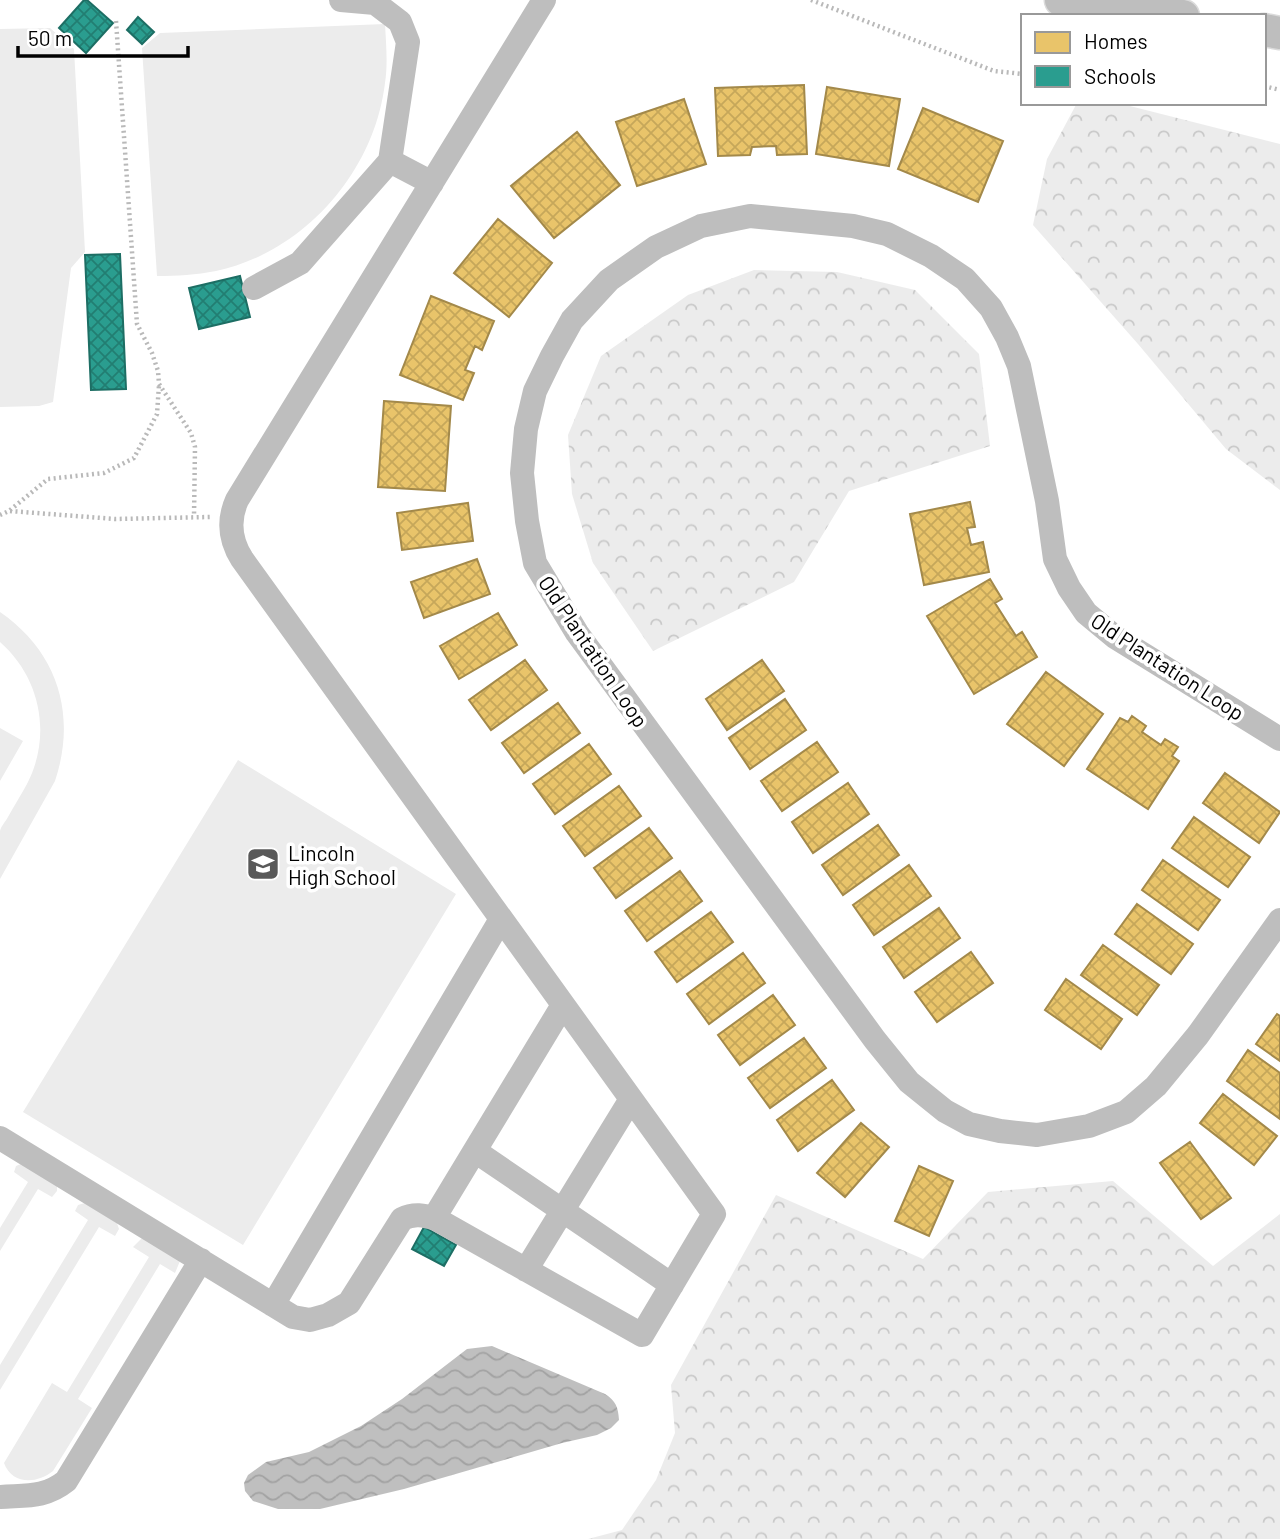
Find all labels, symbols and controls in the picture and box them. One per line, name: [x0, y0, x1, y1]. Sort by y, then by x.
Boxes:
scale bar: [18, 14, 187, 58]
legend: [1021, 14, 1266, 105]
text: 50 m: [28, 25, 72, 50]
text: Homes: [1084, 28, 1148, 53]
text: Schools: [1084, 63, 1156, 88]
street label: Old Plantation Loop: [534, 570, 654, 732]
street label: Old Plantation Loop: [1087, 607, 1249, 725]
place label: Lincoln High School: [288, 840, 396, 889]
school or university icon: Lincoln High School: [244, 845, 282, 883]

